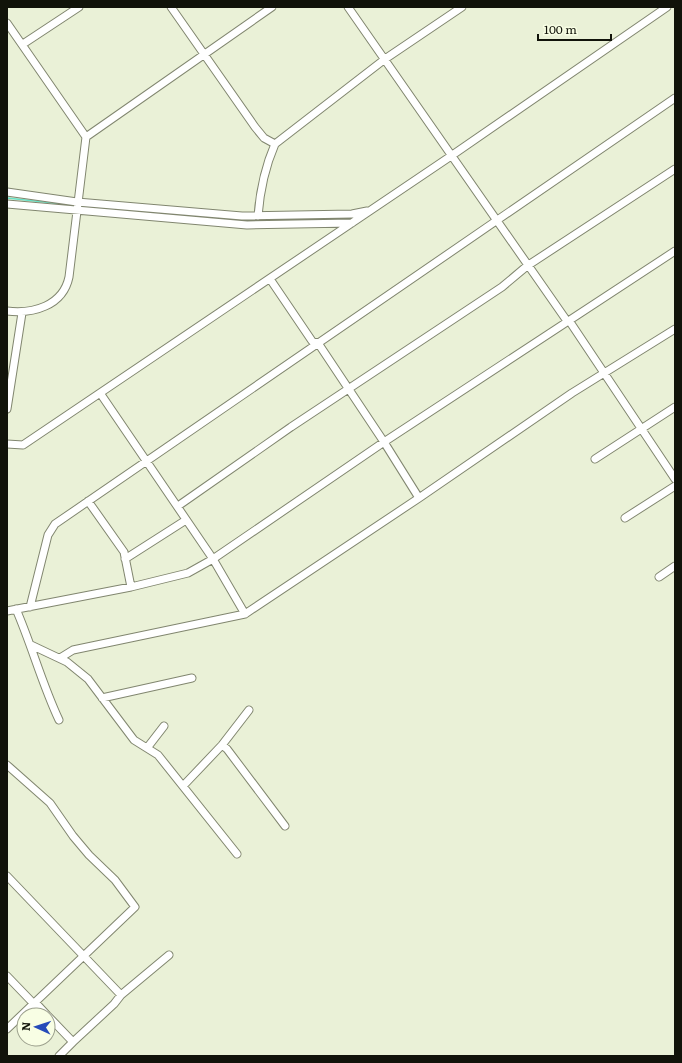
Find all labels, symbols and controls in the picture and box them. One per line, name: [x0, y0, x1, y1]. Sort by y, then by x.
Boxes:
scale bar: [538, 16, 611, 42]
text: 100 m: [544, 20, 577, 38]
north arrow: [16, 1007, 56, 1047]
text: N: [17, 1021, 33, 1031]

